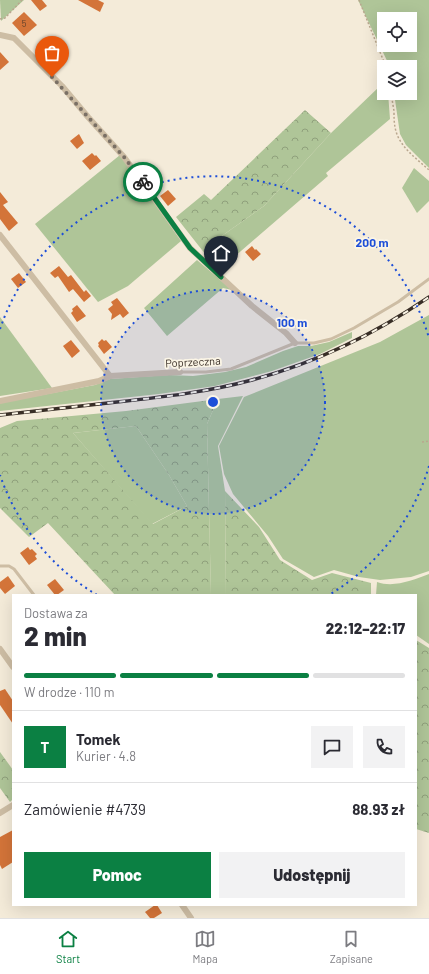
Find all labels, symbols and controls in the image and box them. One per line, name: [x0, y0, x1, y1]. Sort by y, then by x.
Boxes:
map controls: [377, 12, 417, 100]
button: locate: [377, 12, 417, 52]
house number: 5: [22, 18, 27, 29]
pin: [35, 36, 69, 77]
icon: bag: [41, 42, 63, 64]
button: layers: [377, 60, 417, 100]
courier: [123, 162, 163, 202]
icon: bike: [132, 171, 154, 193]
text: 200 m: [356, 235, 388, 249]
pin: [204, 236, 238, 277]
icon: home: [210, 242, 232, 264]
text: 100 m: [277, 315, 307, 329]
street label: Poprzeczna: [165, 354, 221, 369]
centre of rings: [206, 395, 220, 409]
text: Dostawa za: [24, 605, 88, 621]
text: 22:12–22:17: [326, 619, 405, 637]
text: 2 min: [24, 620, 87, 651]
text: W drodze · 110 m: [24, 684, 114, 700]
button: chat: [311, 726, 353, 768]
button: phone: [363, 726, 405, 768]
text: Tomek: [76, 730, 121, 748]
text: T: [41, 738, 49, 756]
text: Kurier · 4.8: [76, 748, 136, 764]
text: Zamówienie #4739: [24, 800, 146, 818]
text: 88.93 zł: [352, 800, 405, 818]
button: Pomoc: [24, 852, 211, 898]
button: Udostępnij: [219, 852, 405, 898]
tab: Start: [56, 928, 80, 965]
tab: Mapa: [192, 928, 218, 965]
tab: Zapisane: [330, 928, 373, 965]

